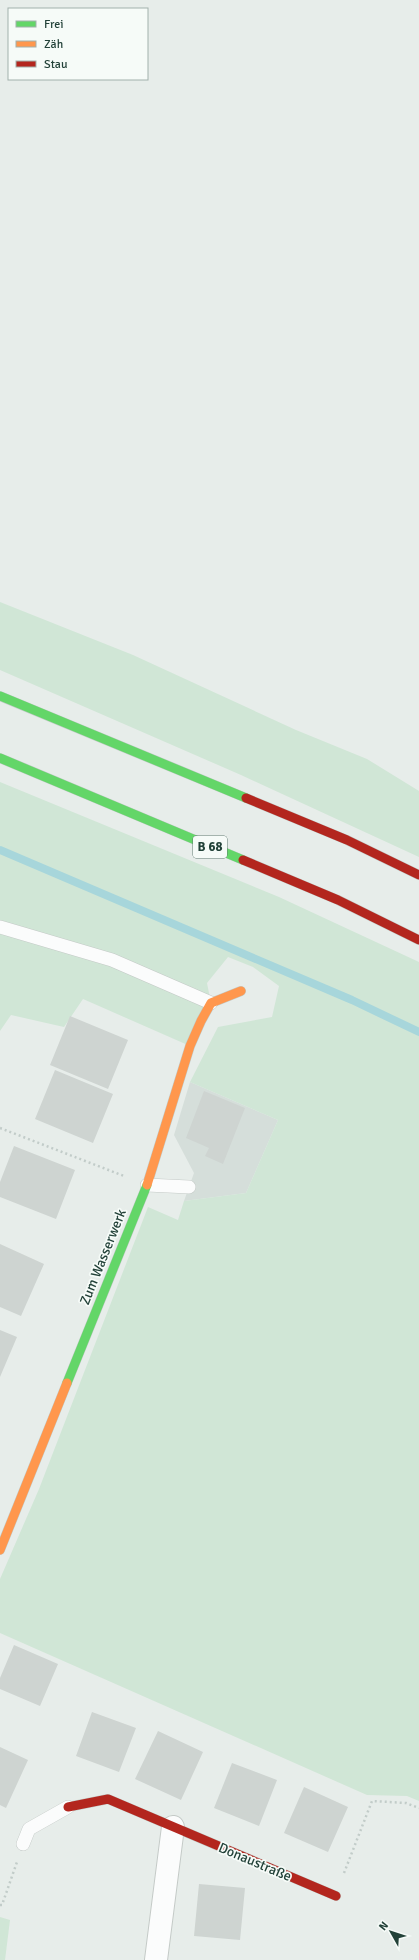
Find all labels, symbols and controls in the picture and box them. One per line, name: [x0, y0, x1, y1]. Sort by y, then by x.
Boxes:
legend: [8, 8, 148, 80]
text: Frei: [44, 17, 63, 32]
text: Zäh: [44, 37, 63, 52]
text: Stau: [44, 57, 68, 72]
road number: B 68: [193, 836, 227, 858]
street label: Zum Wasserwerk: [76, 1207, 130, 1307]
street label: Donaustraße: [216, 1839, 294, 1885]
north arrow: [371, 1912, 411, 1952]
text: N: [376, 1919, 391, 1933]

